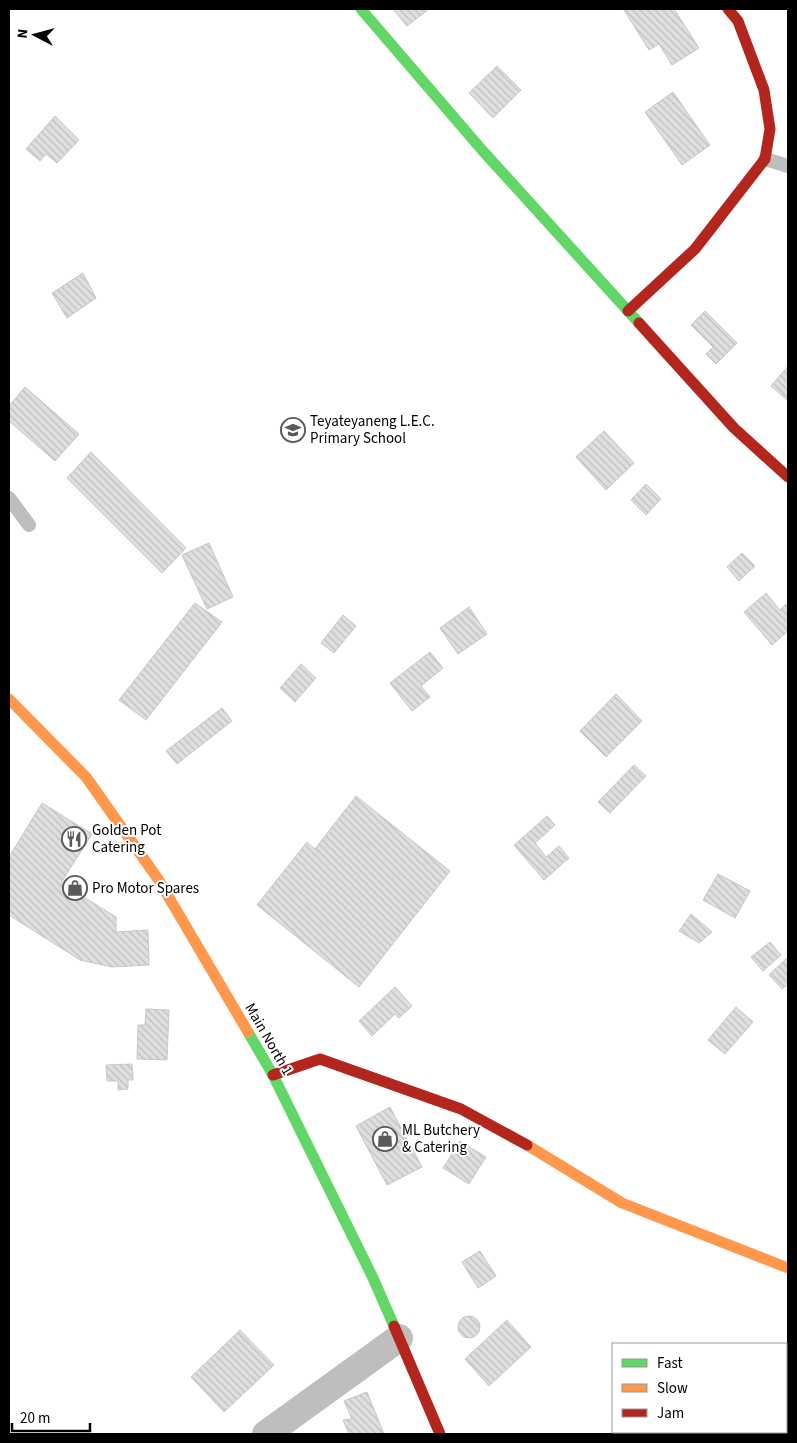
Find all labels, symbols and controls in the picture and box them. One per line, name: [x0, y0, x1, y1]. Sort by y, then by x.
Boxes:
north arrow: [10, 10, 60, 60]
text: N: [13, 28, 33, 39]
place label: Teyateyaneng L.E.C. Primary School: [310, 411, 435, 449]
school or university icon: Teyateyaneng L.E.C. Primary School: [280, 417, 306, 443]
place label: Golden Pot Catering: [92, 820, 161, 858]
restaurant icon: Golden Pot Catering: [61, 826, 87, 852]
shop icon: Pro Motor Spares: [62, 875, 88, 901]
place label: Pro Motor Spares: [92, 878, 199, 899]
street label: Main North 1: [239, 999, 298, 1079]
place label: ML Butchery & Catering: [402, 1120, 480, 1158]
shop icon: ML Butchery & Catering: [372, 1126, 398, 1152]
legend: [612, 1343, 787, 1433]
text: Fast: [657, 1353, 683, 1374]
text: Slow: [657, 1378, 688, 1399]
scale bar: [12, 1400, 90, 1432]
text: Jam: [657, 1403, 684, 1424]
text: 20 m: [20, 1408, 50, 1429]

